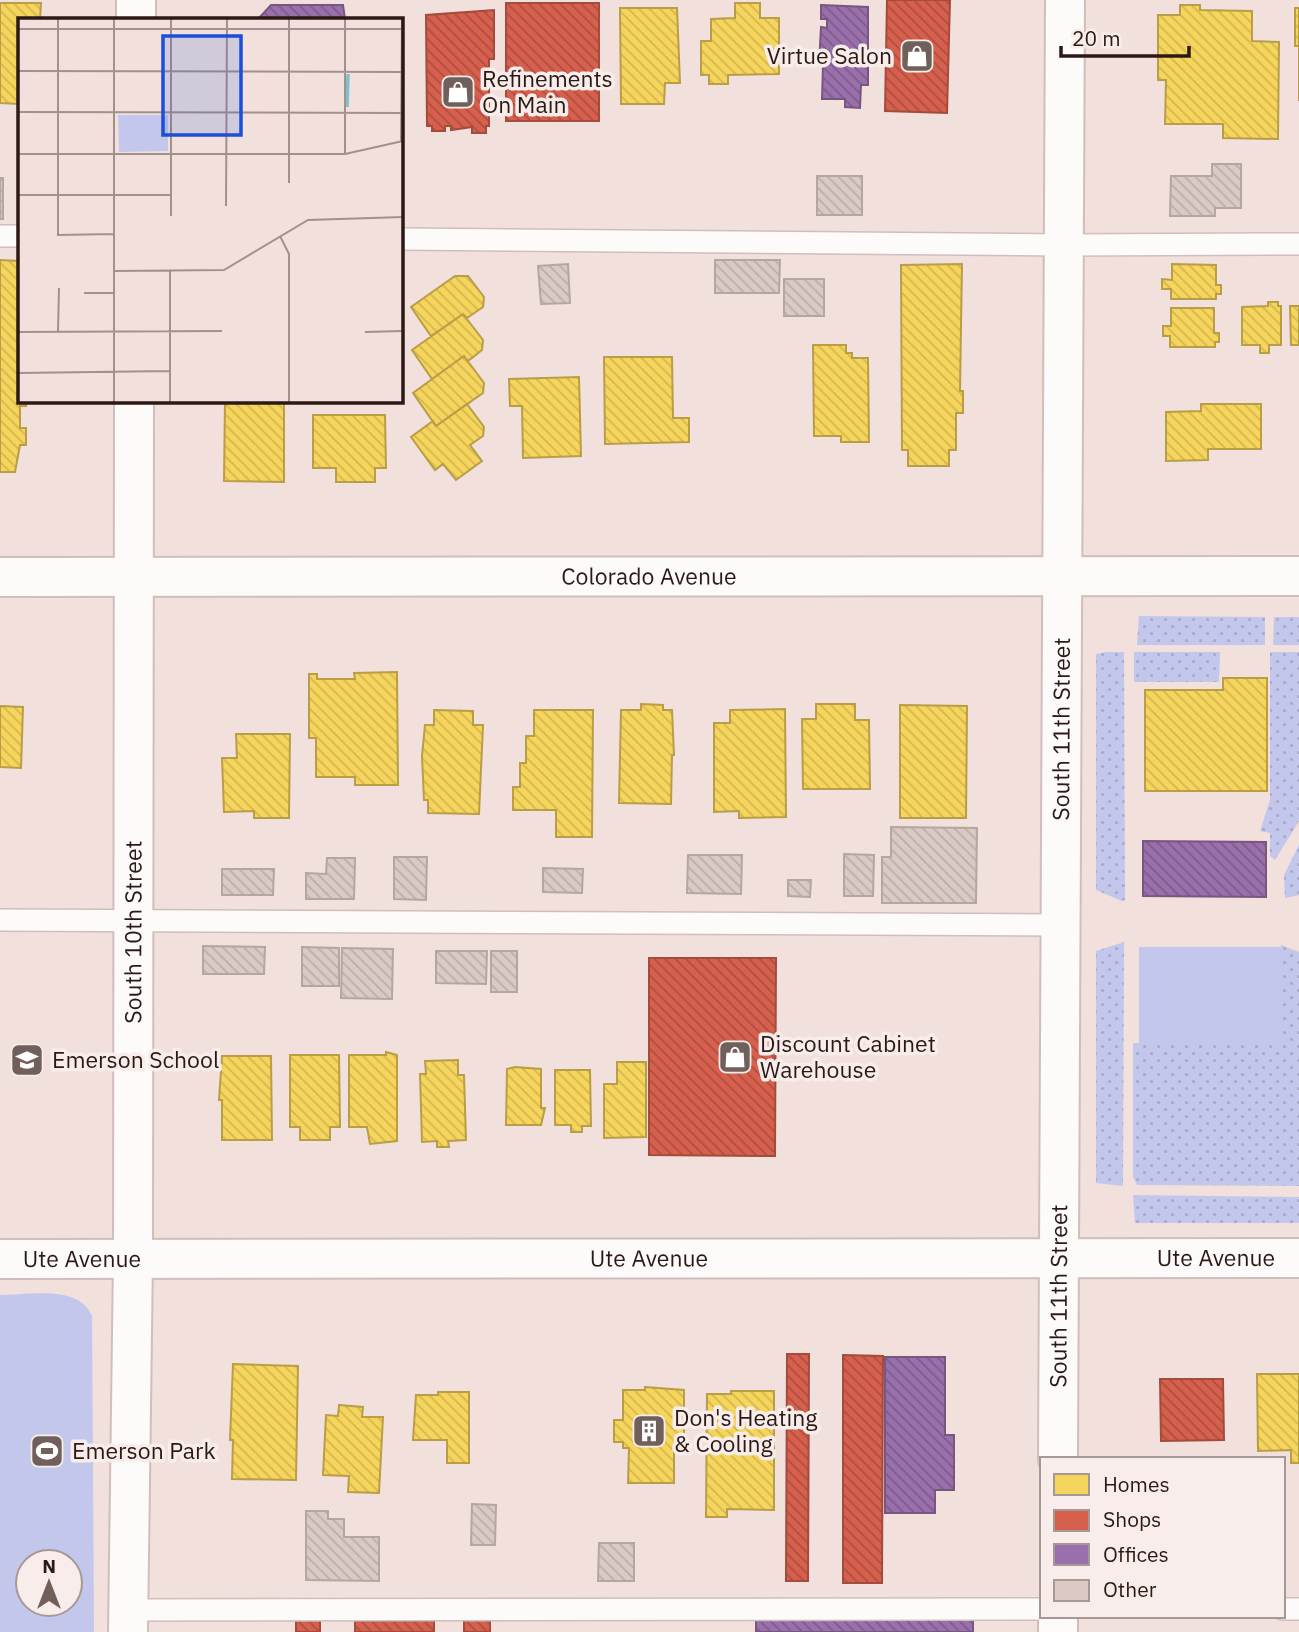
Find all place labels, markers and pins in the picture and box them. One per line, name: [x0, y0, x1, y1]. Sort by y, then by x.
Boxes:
shop icon: Virtue Salon: [898, 37, 936, 75]
place label: Virtue Salon: [767, 40, 892, 70]
place label: Refinements On Main: [482, 63, 613, 119]
shop icon: Refinements On Main: [439, 73, 477, 111]
place label: Discount Cabinet Warehouse: [760, 1028, 936, 1084]
shop icon: Discount Cabinet Warehouse: [716, 1038, 754, 1076]
school or university icon: Emerson School: [8, 1041, 46, 1079]
place label: Emerson School: [52, 1044, 219, 1074]
place label: Don's Heating & Cooling: [674, 1402, 817, 1458]
building icon: Don's Heating & Cooling: [630, 1412, 668, 1450]
sports icon: Emerson Park: [28, 1432, 66, 1470]
place label: Emerson Park: [72, 1435, 216, 1465]

